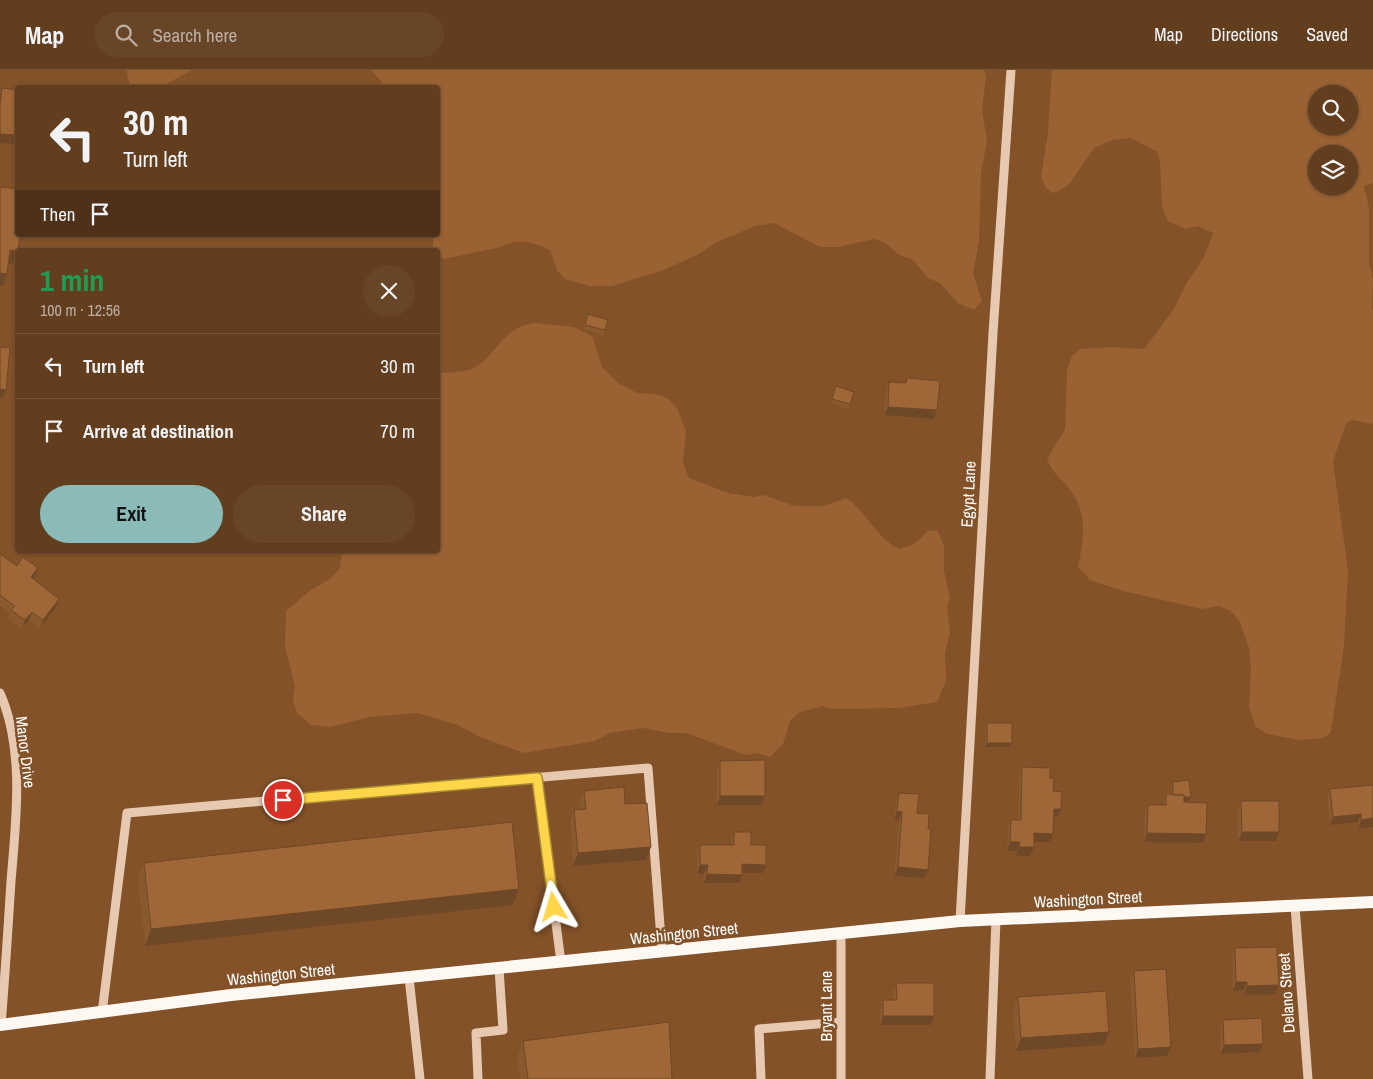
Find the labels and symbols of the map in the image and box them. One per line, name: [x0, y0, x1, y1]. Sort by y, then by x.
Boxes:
street label: Egypt Lane: [955, 460, 981, 528]
street label: Manor Drive: [11, 715, 41, 789]
pin: [262, 779, 304, 821]
position arrow: [527, 880, 579, 932]
street label: Washington Street: [1033, 885, 1143, 913]
street label: Washington Street: [629, 916, 739, 950]
street label: Delano Street: [1272, 952, 1300, 1034]
street label: Washington Street: [226, 957, 336, 991]
street label: Bryant Lane: [815, 971, 837, 1041]

